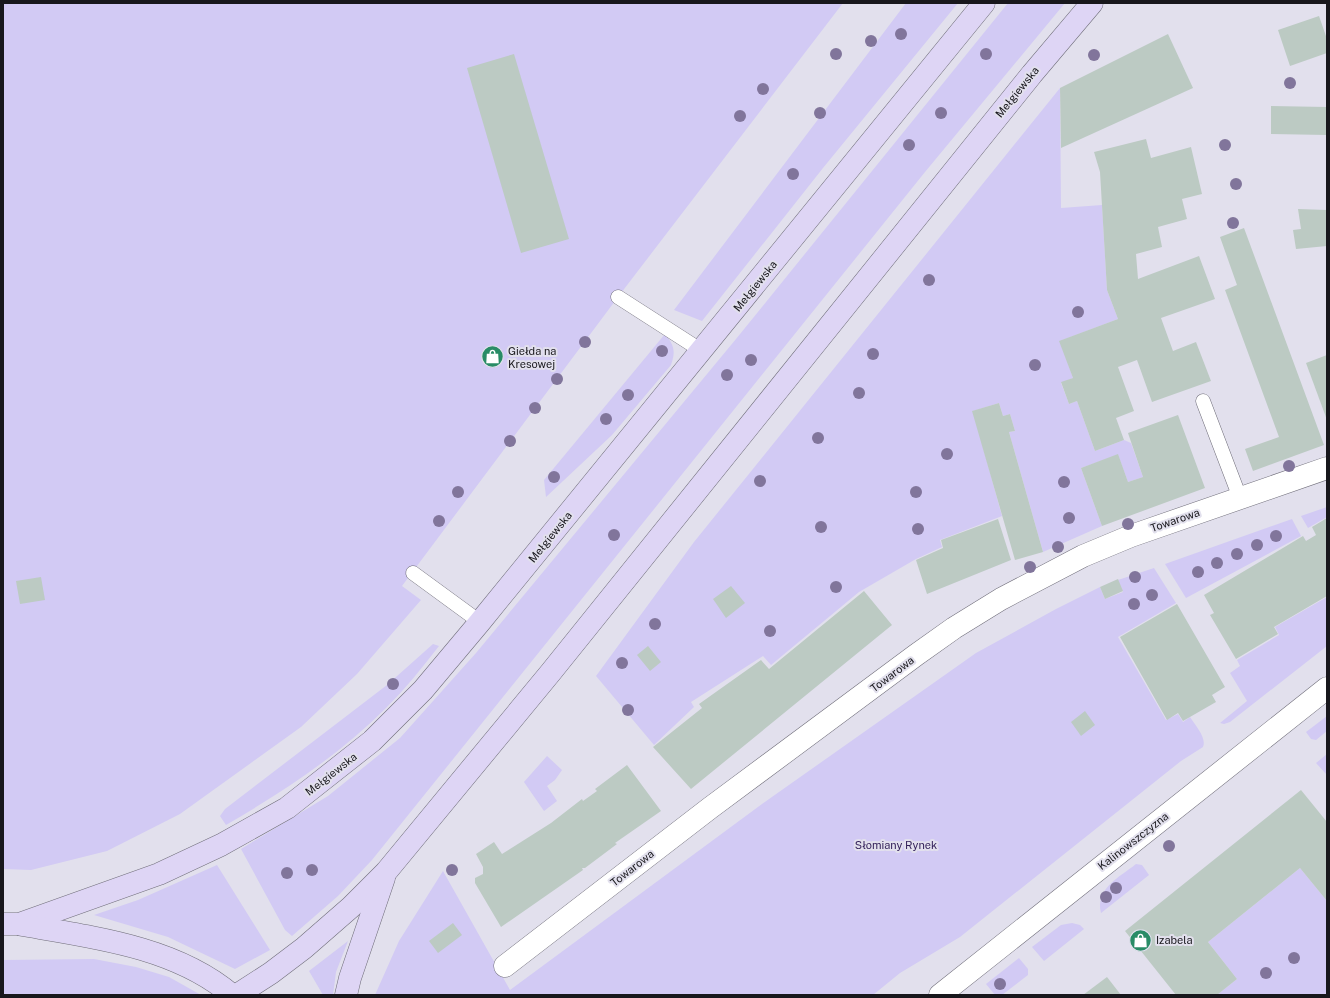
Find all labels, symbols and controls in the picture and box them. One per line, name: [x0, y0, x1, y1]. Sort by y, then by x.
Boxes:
street label: Mełgiewska: [993, 64, 1041, 120]
street label: Mełgiewska: [731, 258, 779, 314]
shop icon: Giełda na Kresowej: [479, 344, 505, 370]
place label: Giełda na Kresowej: [508, 345, 556, 370]
street label: Towarowa: [1149, 506, 1201, 534]
street label: Mełgiewska: [526, 509, 574, 565]
street label: Towarowa: [868, 654, 916, 694]
street label: Mełgiewska: [303, 750, 359, 798]
street label: Kalinowszczyzna: [1095, 810, 1171, 872]
park label: Słomiany Rynek: [855, 839, 937, 851]
street label: Towarowa: [608, 847, 656, 889]
shop icon: Izabela: [1128, 927, 1154, 953]
place label: Izabela: [1156, 934, 1193, 946]

